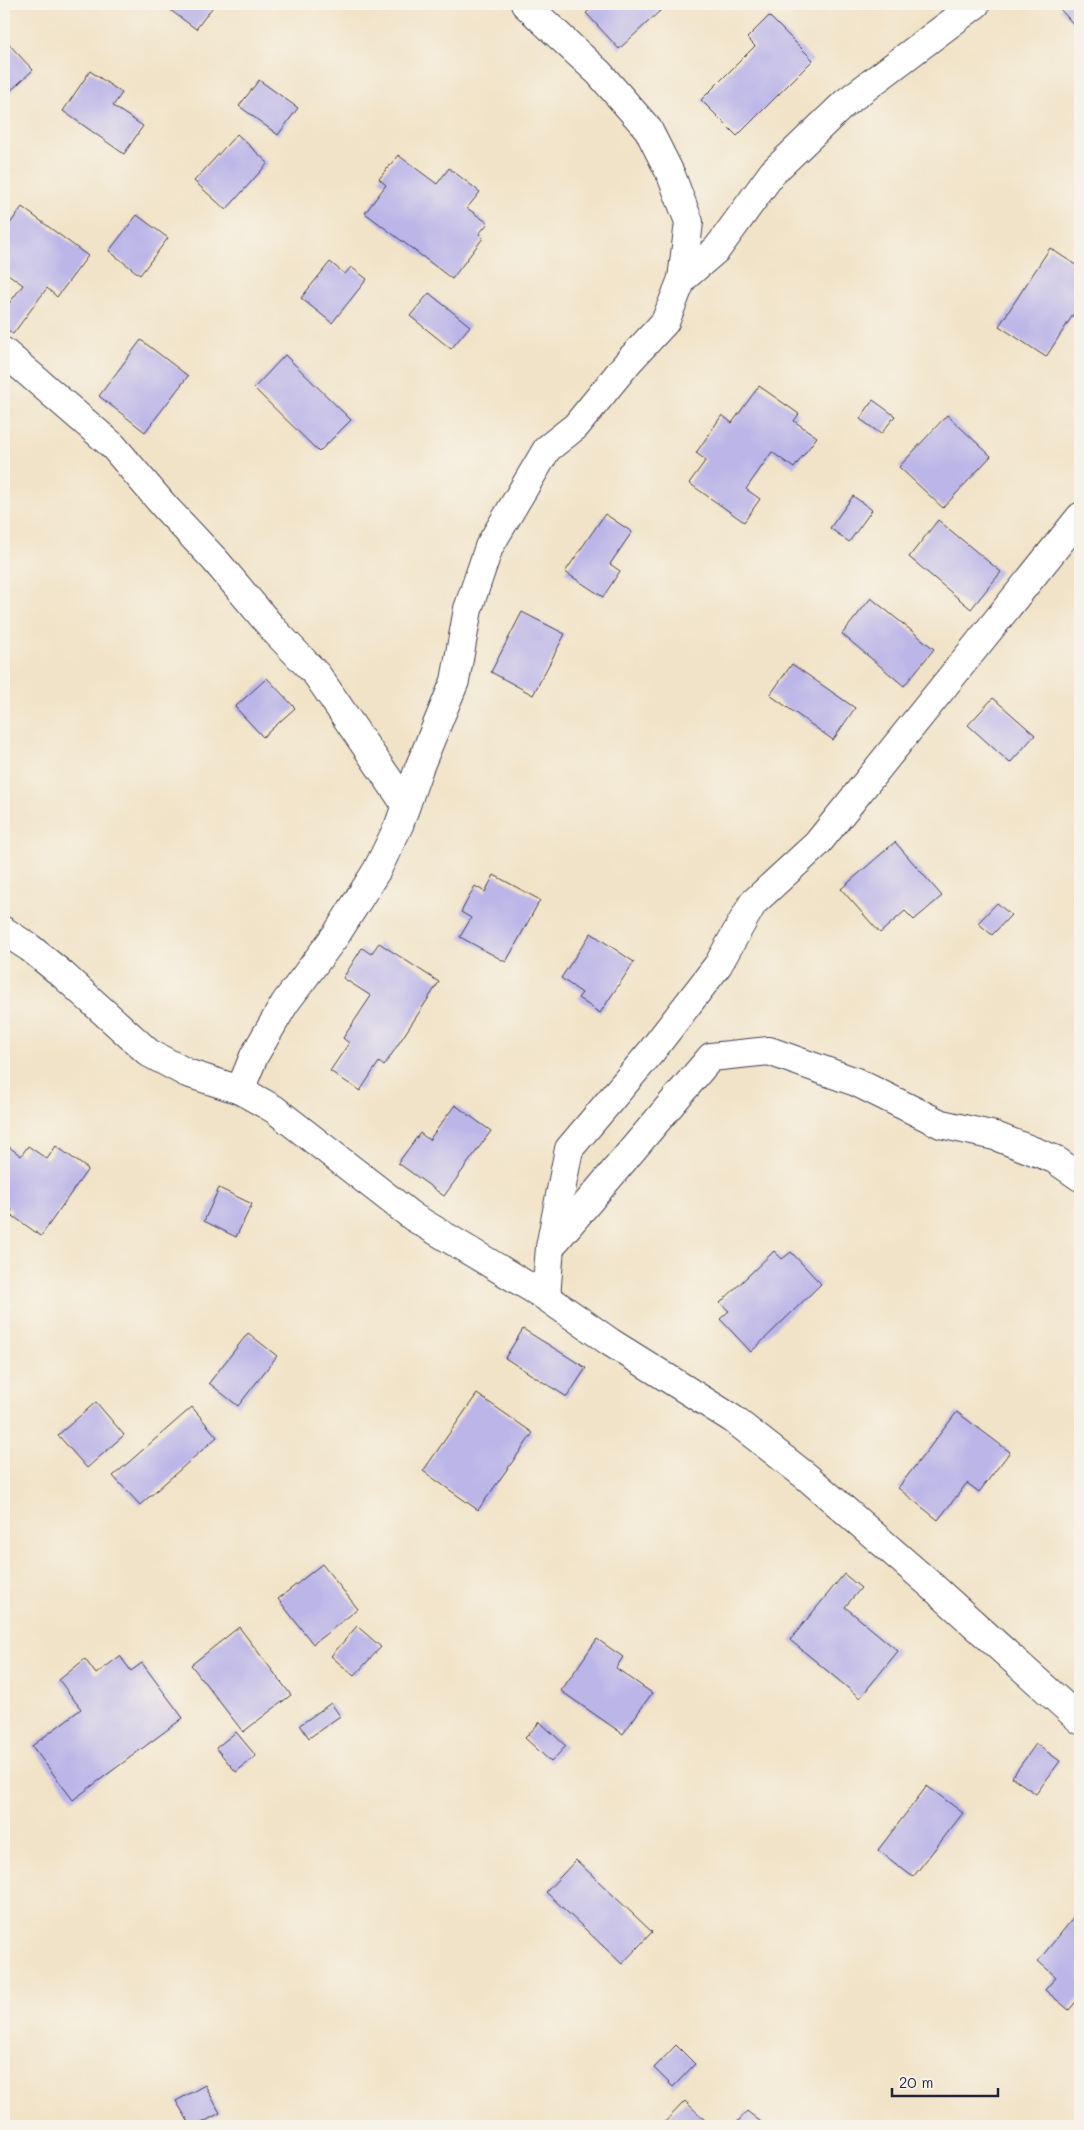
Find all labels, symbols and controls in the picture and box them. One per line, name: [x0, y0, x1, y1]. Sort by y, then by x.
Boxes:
scale bar: [892, 2065, 998, 2097]
text: 20 m: [899, 2072, 933, 2092]

